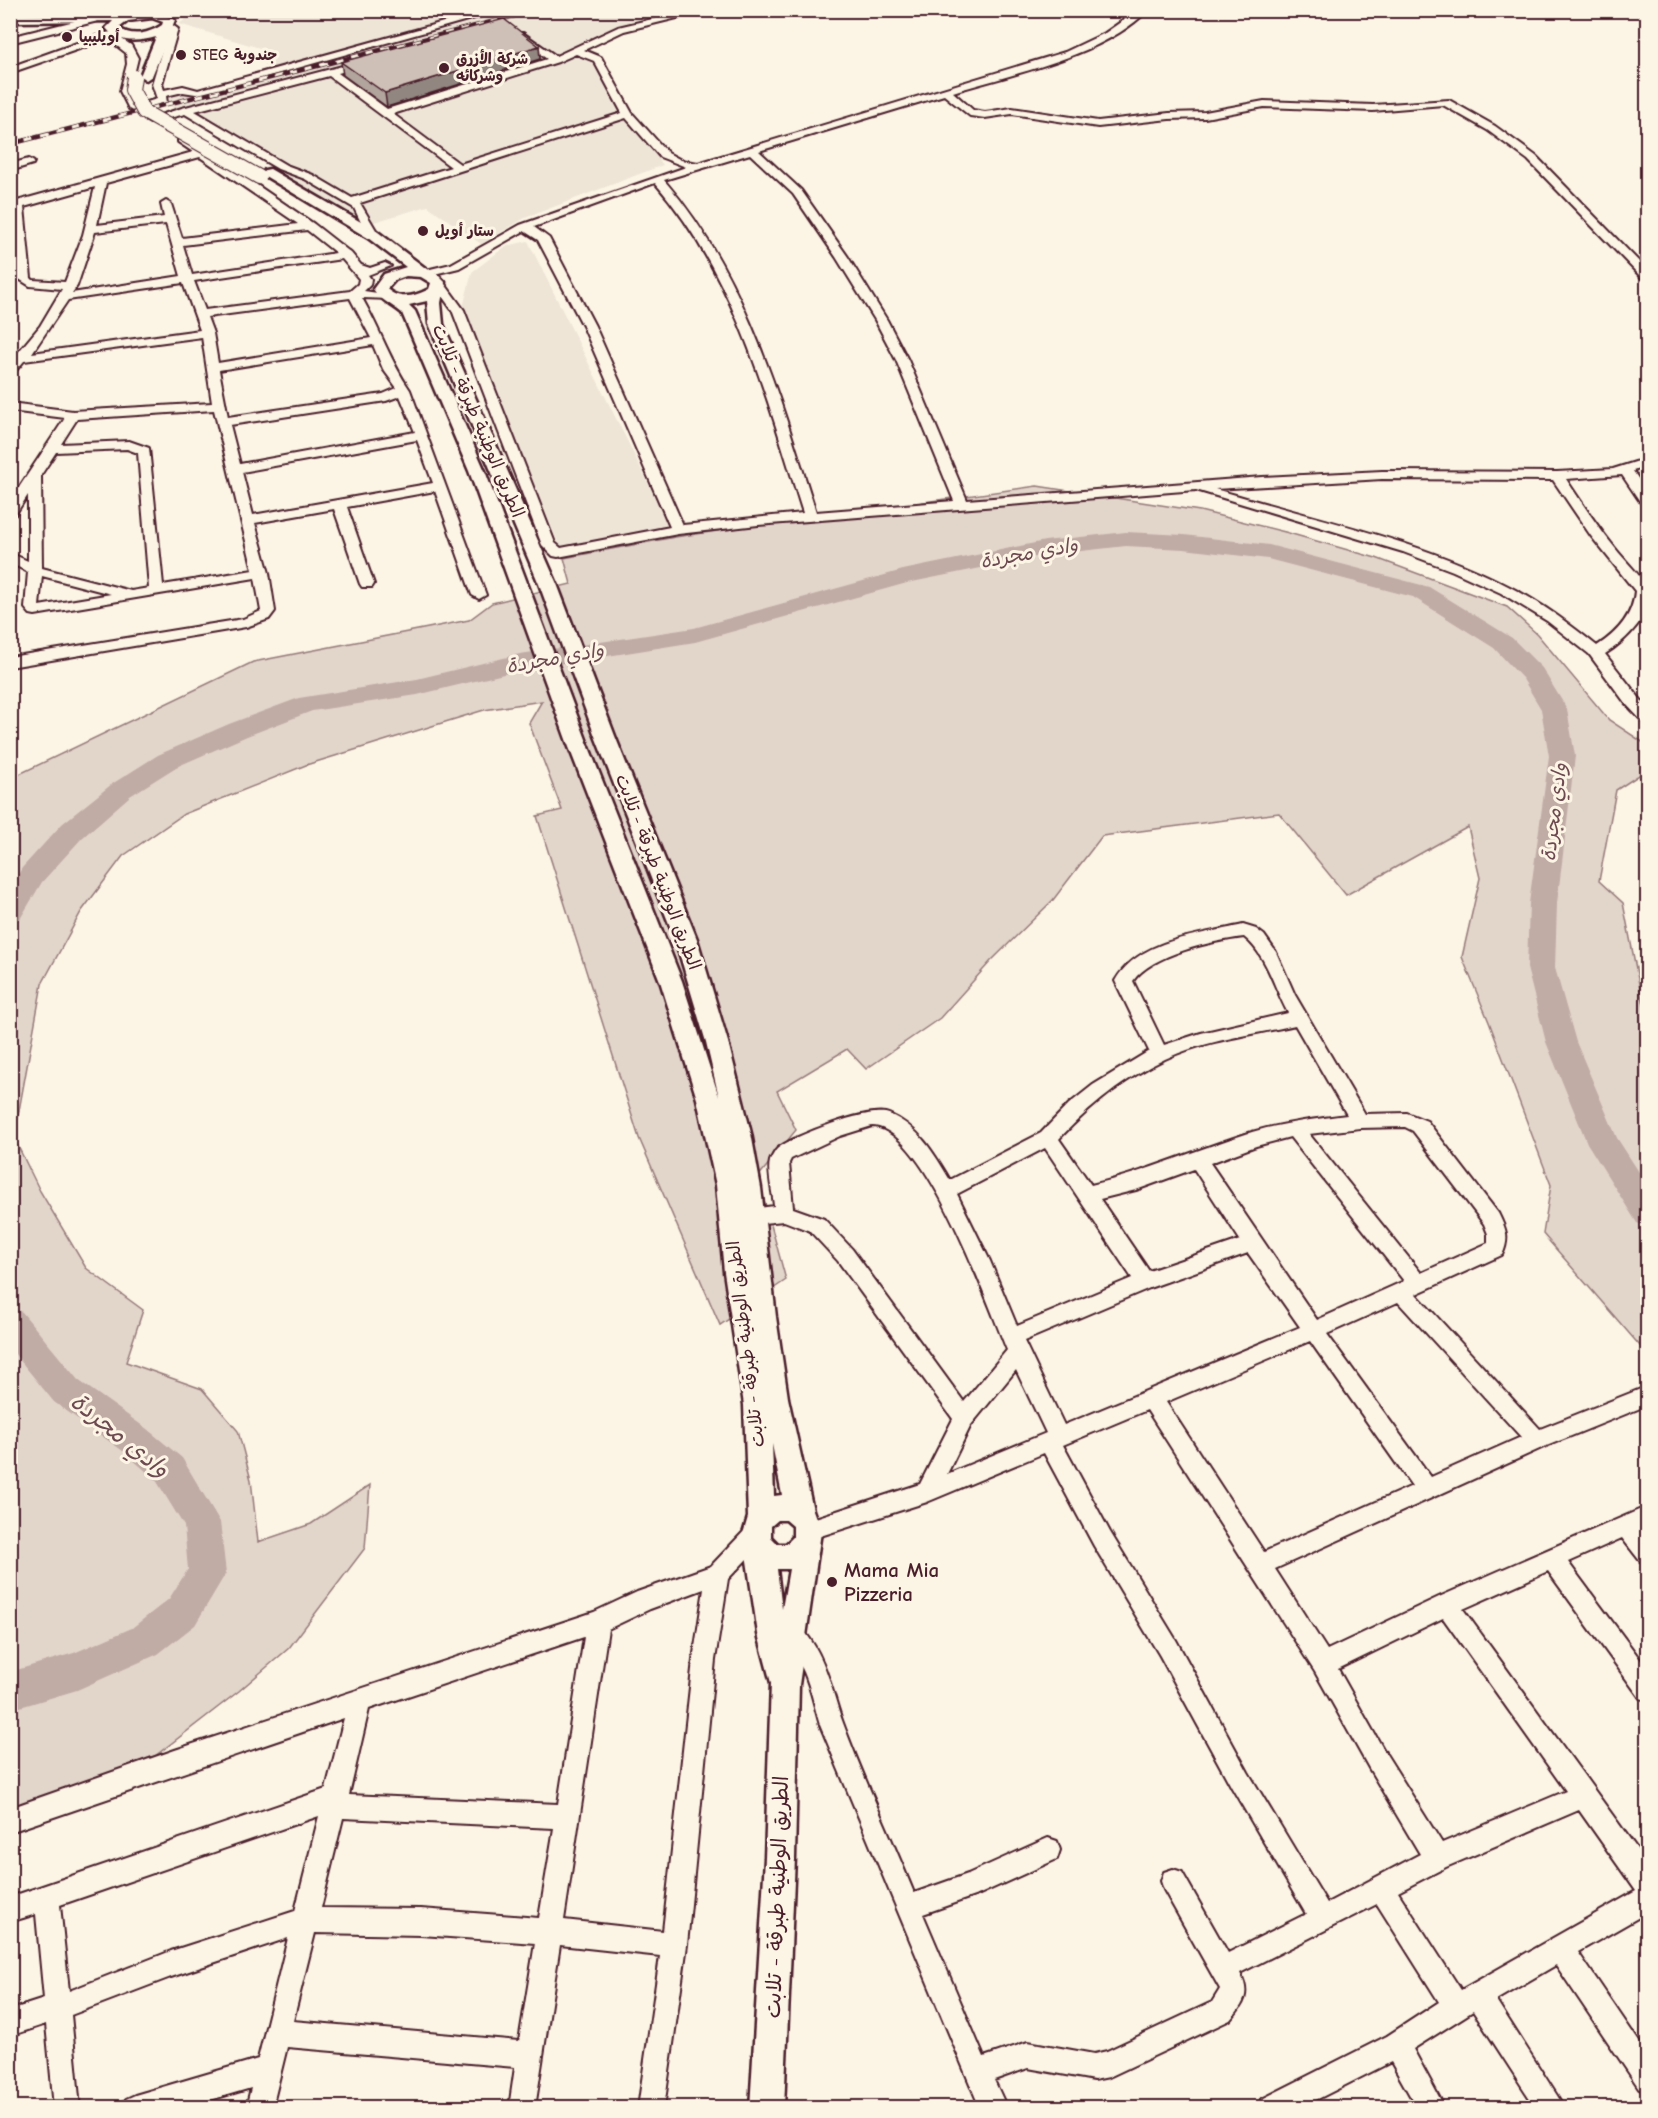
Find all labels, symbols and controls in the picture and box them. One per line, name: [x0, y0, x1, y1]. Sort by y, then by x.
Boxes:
place label: أويليبيا: [79, 27, 120, 46]
marker: أويليبيا: [60, 30, 74, 44]
place label: STEG جندوبة: [193, 46, 277, 64]
marker: STEG جندوبة: [174, 48, 188, 62]
place label: شركة الأزرق وشركائه: [456, 48, 528, 85]
marker: شركة الأزرق وشركائه: [437, 61, 451, 75]
place label: ستار أويل: [435, 221, 494, 240]
marker: ستار أويل: [416, 224, 430, 238]
street label: الطريق الوطنية طبرقة - تلابت: [428, 321, 528, 521]
water label: وادي مجردة: [978, 533, 1081, 576]
water label: وادي مجردة: [504, 638, 607, 681]
water label: وادي مجردة: [1537, 761, 1574, 863]
street label: الطريق الوطنية طبرقة - تلابت: [611, 771, 705, 973]
street label: الطريق الوطنية طبرقة - تلابت: [723, 1239, 769, 1449]
water label: وادي مجردة: [63, 1387, 175, 1485]
place label: Mama Mia Pizzeria: [844, 1558, 939, 1606]
marker: Mama Mia Pizzeria: [825, 1575, 839, 1589]
street label: الطريق الوطنية طبرقة - تلابت: [761, 1775, 794, 2019]

